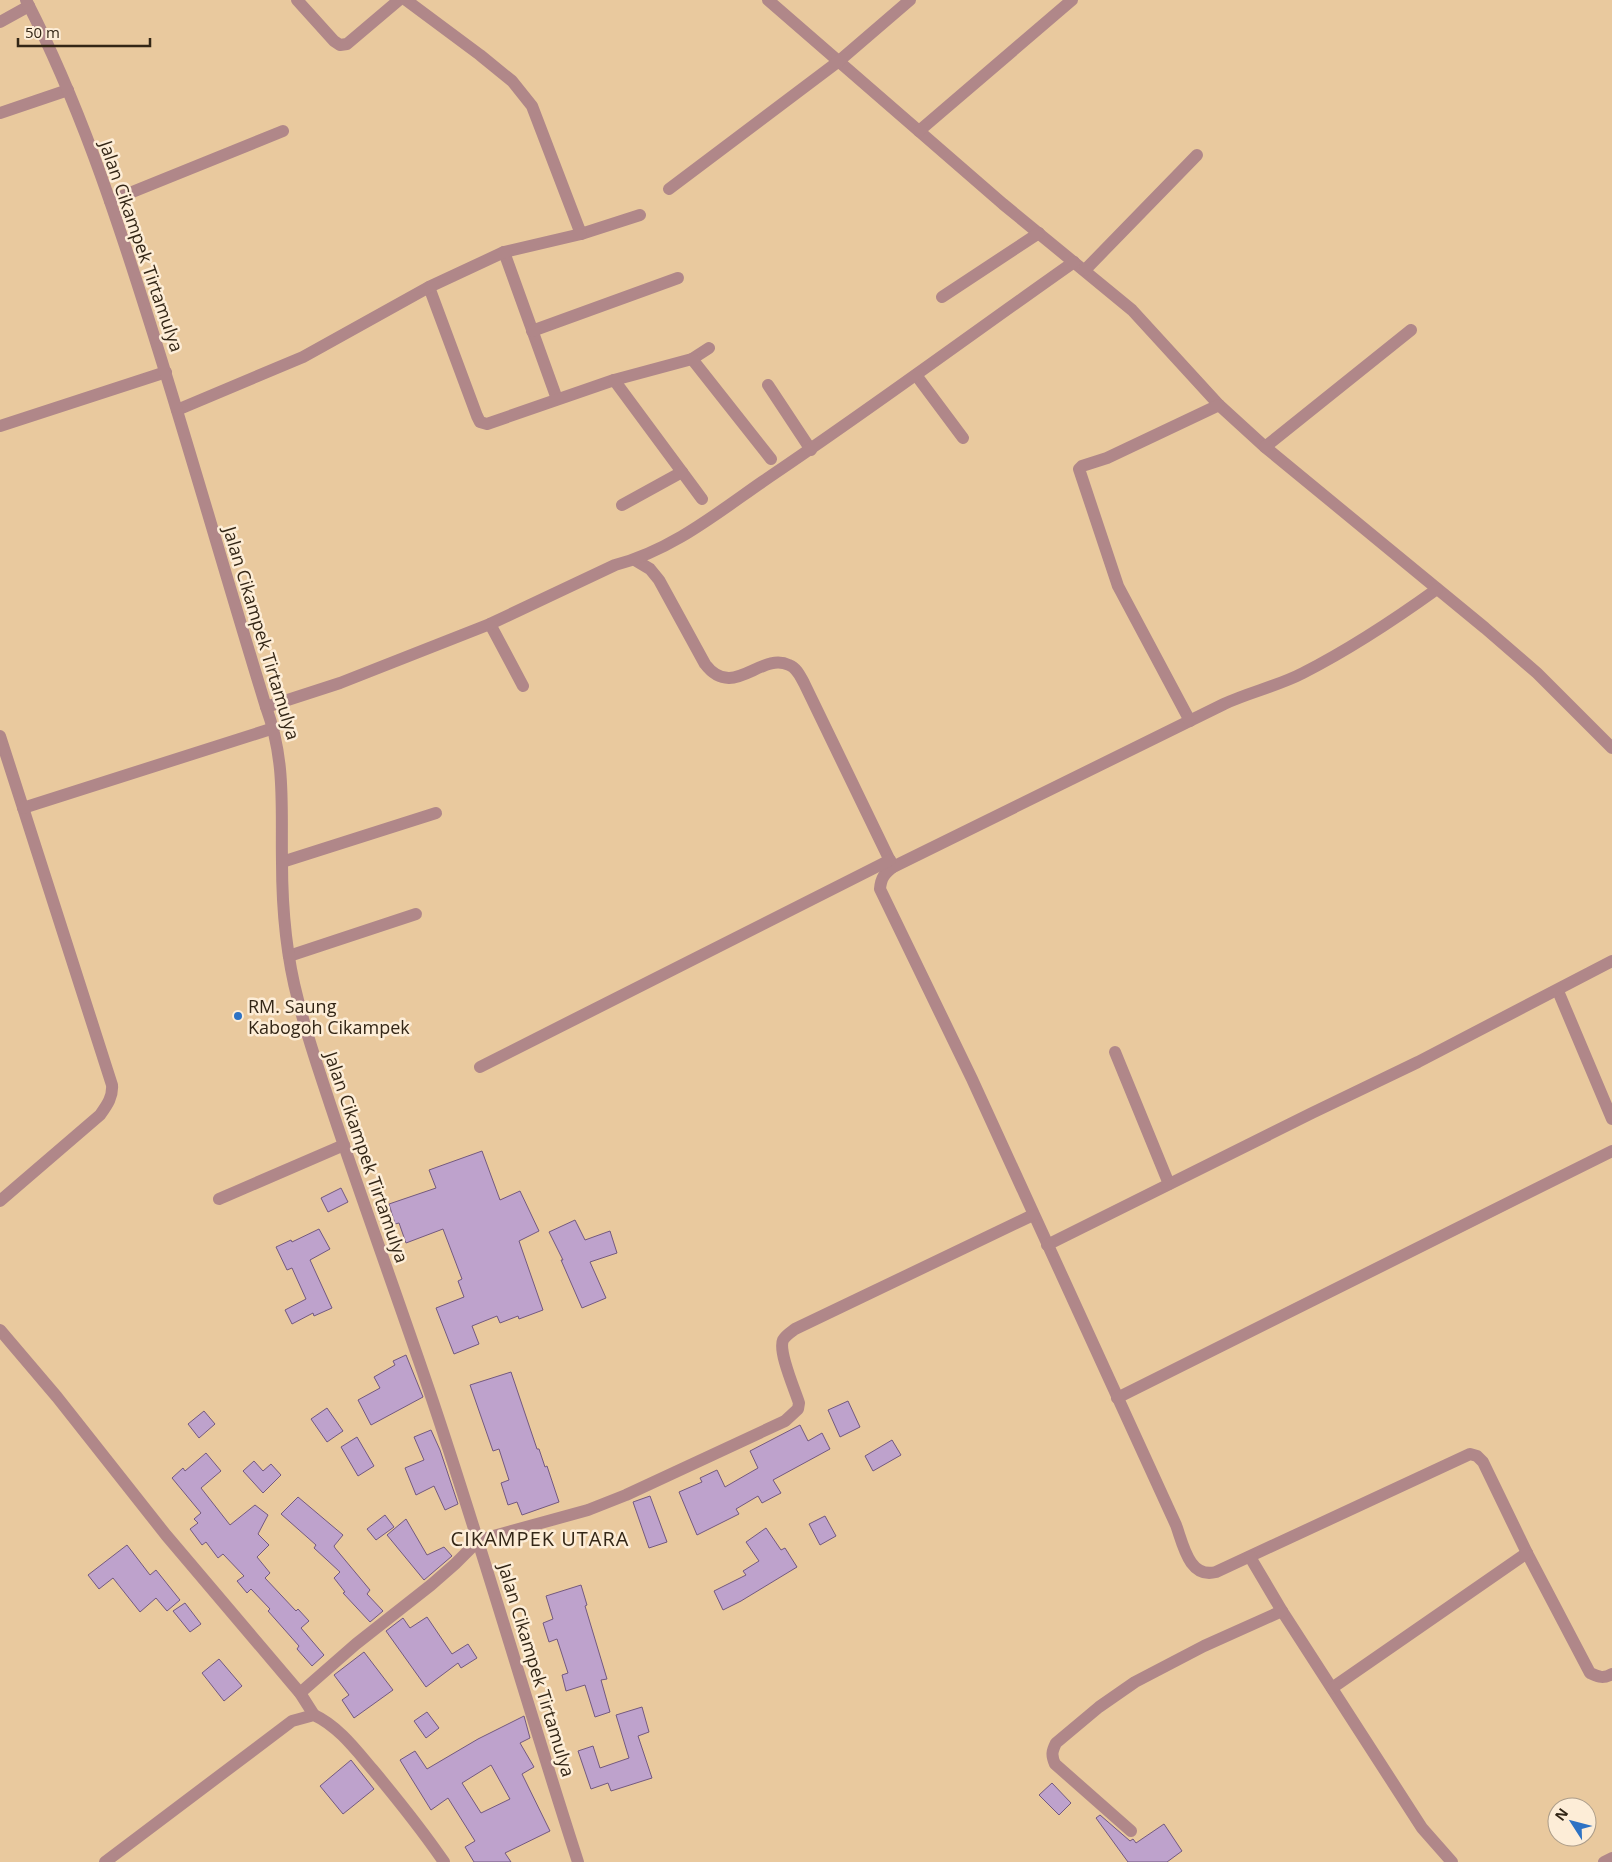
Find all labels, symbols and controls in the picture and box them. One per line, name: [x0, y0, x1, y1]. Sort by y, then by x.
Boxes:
scale bar: [18, 15, 150, 47]
text: 50 m: [25, 22, 60, 42]
street label: Jalan Cikampek Tirtamulya: [94, 135, 189, 355]
street label: Jalan Cikampek Tirtamulya: [218, 521, 306, 743]
place label: RM. Saung Kabogoh Cikampek: [248, 994, 410, 1039]
marker: RM. Saung Kabogoh Cikampek: [232, 1010, 244, 1022]
street label: Jalan Cikampek Tirtamulya: [319, 1046, 414, 1266]
district label: CIKAMPEK UTARA: [451, 1525, 629, 1552]
street label: Jalan Cikampek Tirtamulya: [493, 1558, 581, 1780]
north arrow: [1547, 1797, 1597, 1847]
text: N: [1550, 1804, 1572, 1824]

